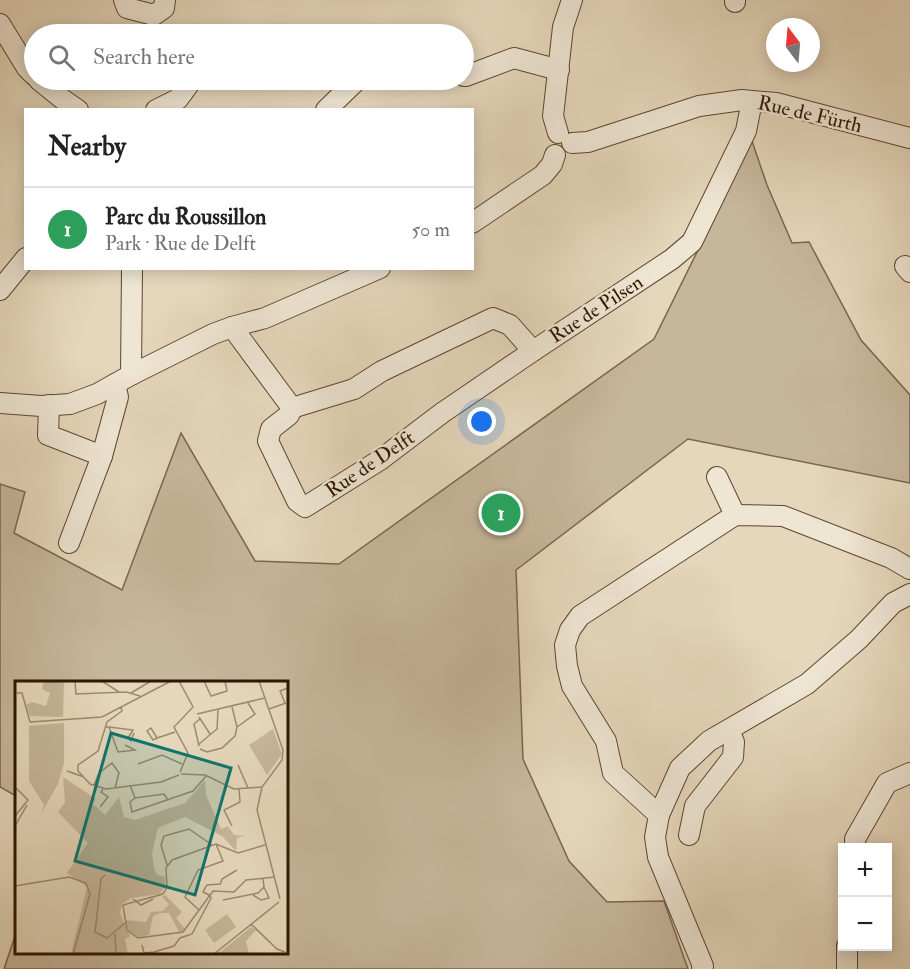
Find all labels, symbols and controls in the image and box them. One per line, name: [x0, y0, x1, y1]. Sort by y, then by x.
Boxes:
north arrow: [766, 18, 820, 72]
search box: [24, 24, 474, 90]
icon: search: [45, 41, 78, 74]
text: Search here: [93, 43, 195, 71]
street label: Rue de Fürth: [755, 90, 865, 138]
text: Nearby: [48, 131, 126, 163]
text: Parc du Roussillon: [105, 203, 266, 231]
text: 1: [64, 217, 71, 242]
text: 50 m: [411, 217, 450, 242]
text: Park · Rue de Delft: [105, 231, 256, 256]
street label: Rue de Pilsen: [544, 269, 648, 349]
your location: [467, 407, 496, 436]
street label: Rue de Delft: [321, 425, 420, 503]
pin: 1: [482, 490, 520, 536]
inset map: [15, 681, 288, 954]
map controls: [838, 843, 892, 951]
button: +: [838, 843, 892, 897]
button: −: [838, 897, 892, 951]

